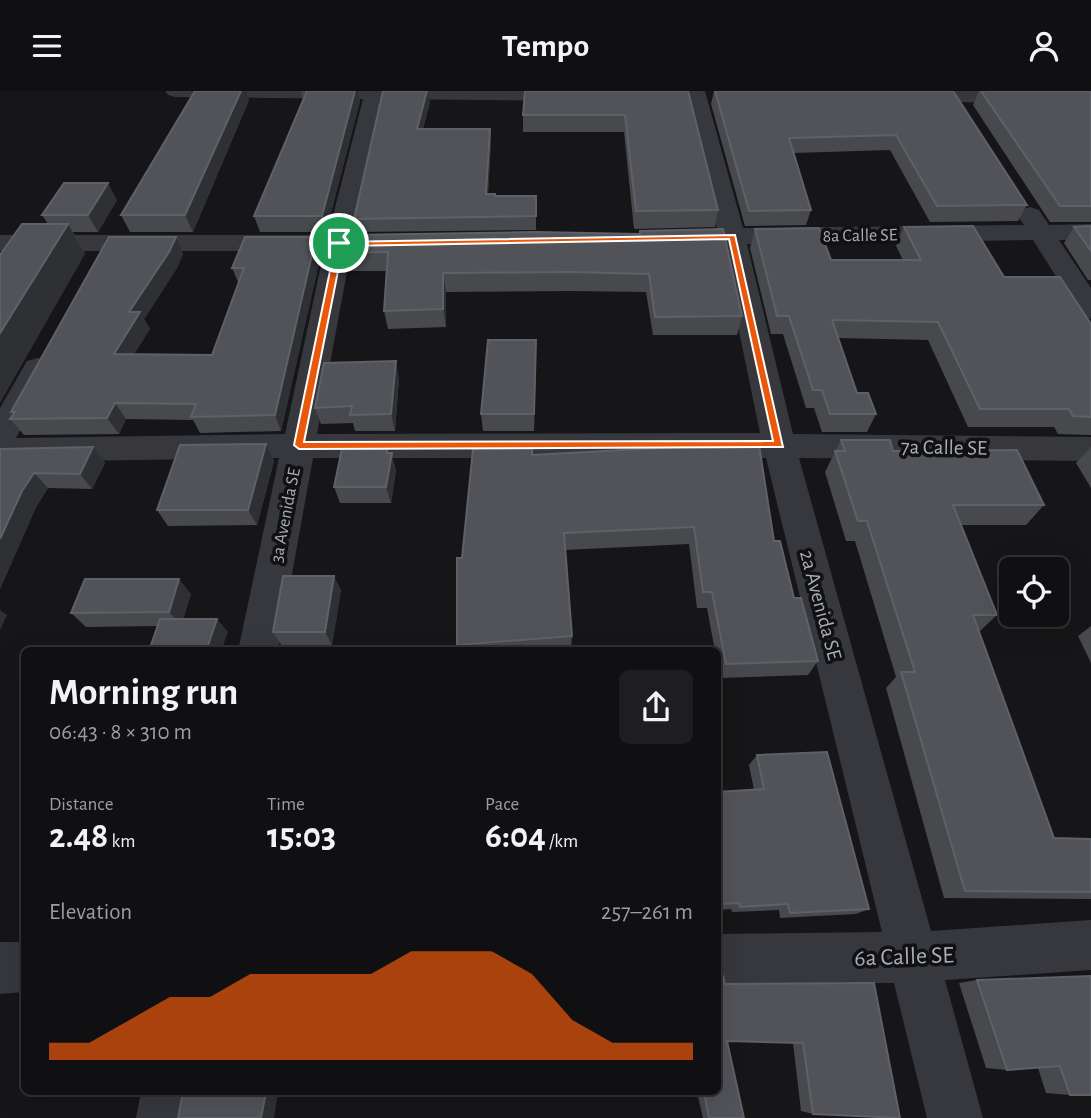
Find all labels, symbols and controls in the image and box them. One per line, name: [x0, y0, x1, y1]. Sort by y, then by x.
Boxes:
icon: menu: [28, 27, 66, 65]
icon: person: [1025, 27, 1063, 65]
text: Tempo: [502, 30, 589, 62]
pin: [309, 213, 369, 273]
icon: arrive: [320, 224, 358, 262]
street label: 8a Calle SE: [822, 226, 898, 246]
street label: 7a Calle SE: [901, 436, 987, 459]
street label: 3a Avenida SE: [268, 466, 304, 564]
street label: 2a Avenida SE: [796, 548, 845, 662]
map controls: [999, 557, 1069, 627]
button: locate: [999, 557, 1069, 627]
button: share: [619, 670, 693, 744]
text: Morning run: [49, 674, 238, 712]
text: 06:43 · 8 × 310 m: [49, 721, 192, 744]
text: Distance: [49, 795, 113, 814]
text: Time: [267, 795, 305, 814]
text: Pace: [485, 795, 519, 814]
text: 2.48: [49, 819, 108, 854]
text: 15:03: [267, 819, 336, 854]
text: 6:04: [485, 819, 546, 854]
text: km: [108, 832, 135, 851]
text: /km: [546, 832, 578, 851]
text: Elevation: [49, 901, 132, 924]
text: 257–261 m: [601, 901, 693, 924]
street label: 6a Calle SE: [854, 943, 955, 971]

